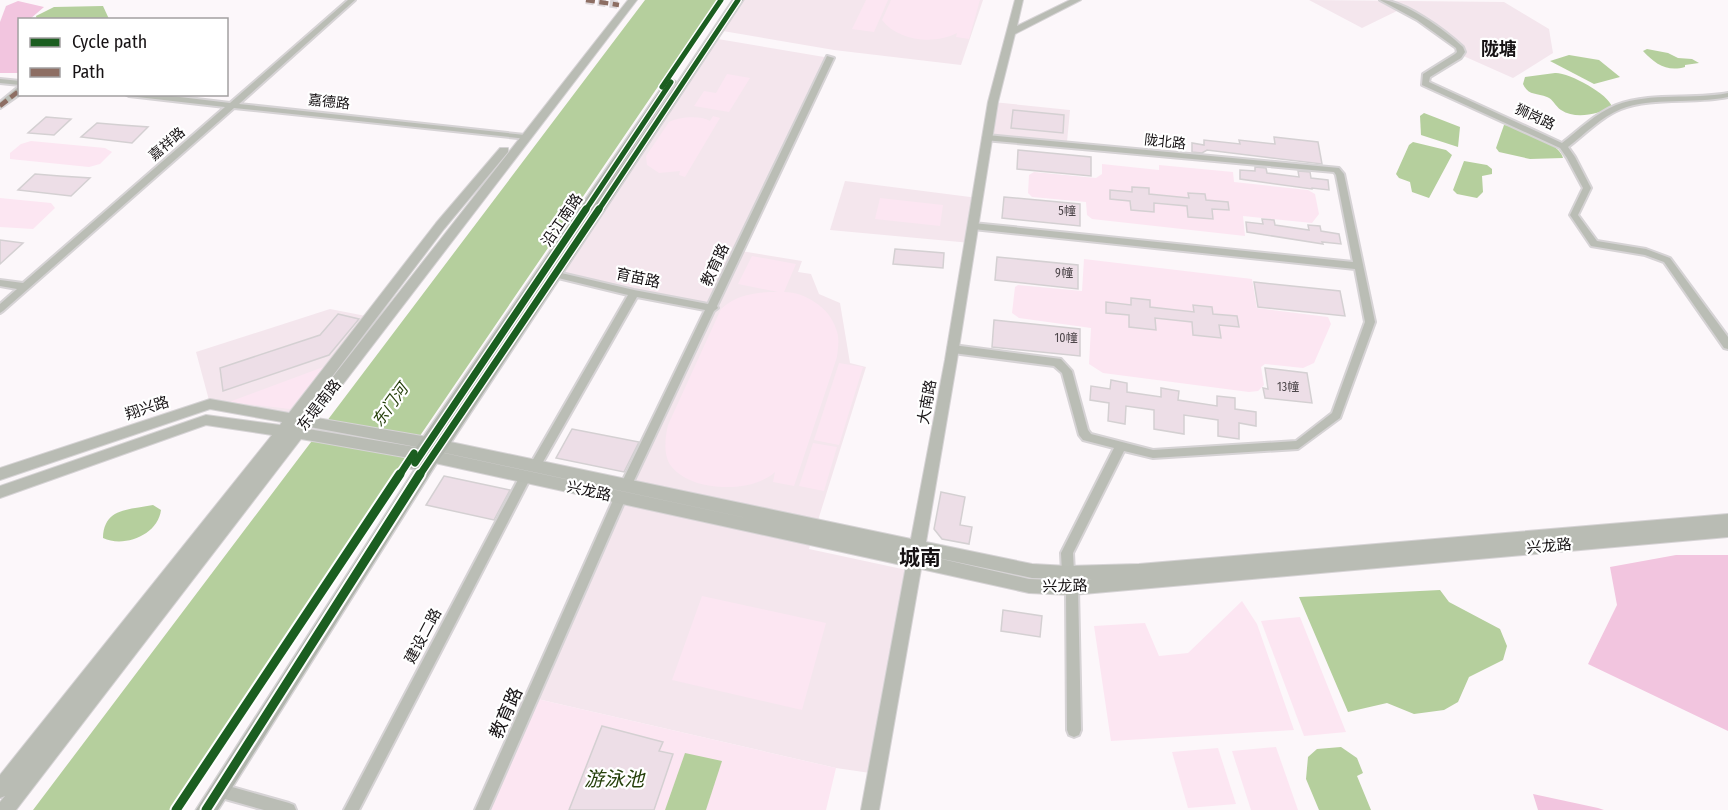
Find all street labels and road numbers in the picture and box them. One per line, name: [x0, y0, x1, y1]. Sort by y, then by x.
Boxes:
street label: 嘉德路: [307, 91, 351, 113]
street label: 狮岗路: [1512, 100, 1558, 134]
street label: 嘉祥路: [146, 124, 188, 164]
street label: 陇北路: [1143, 131, 1187, 153]
street label: 沿江南路: [538, 190, 586, 250]
street label: 教育路: [697, 241, 733, 289]
street label: 育苗路: [614, 265, 662, 291]
street label: 东堤南路: [293, 376, 345, 434]
street label: 大南路: [914, 378, 940, 426]
street label: 翔兴路: [123, 392, 171, 424]
street label: 兴龙路: [565, 478, 613, 504]
street label: 兴龙路: [1526, 535, 1572, 557]
street label: 兴龙路: [1042, 577, 1088, 595]
street label: 建设二路: [401, 605, 445, 667]
street label: 教育路: [485, 684, 527, 742]

